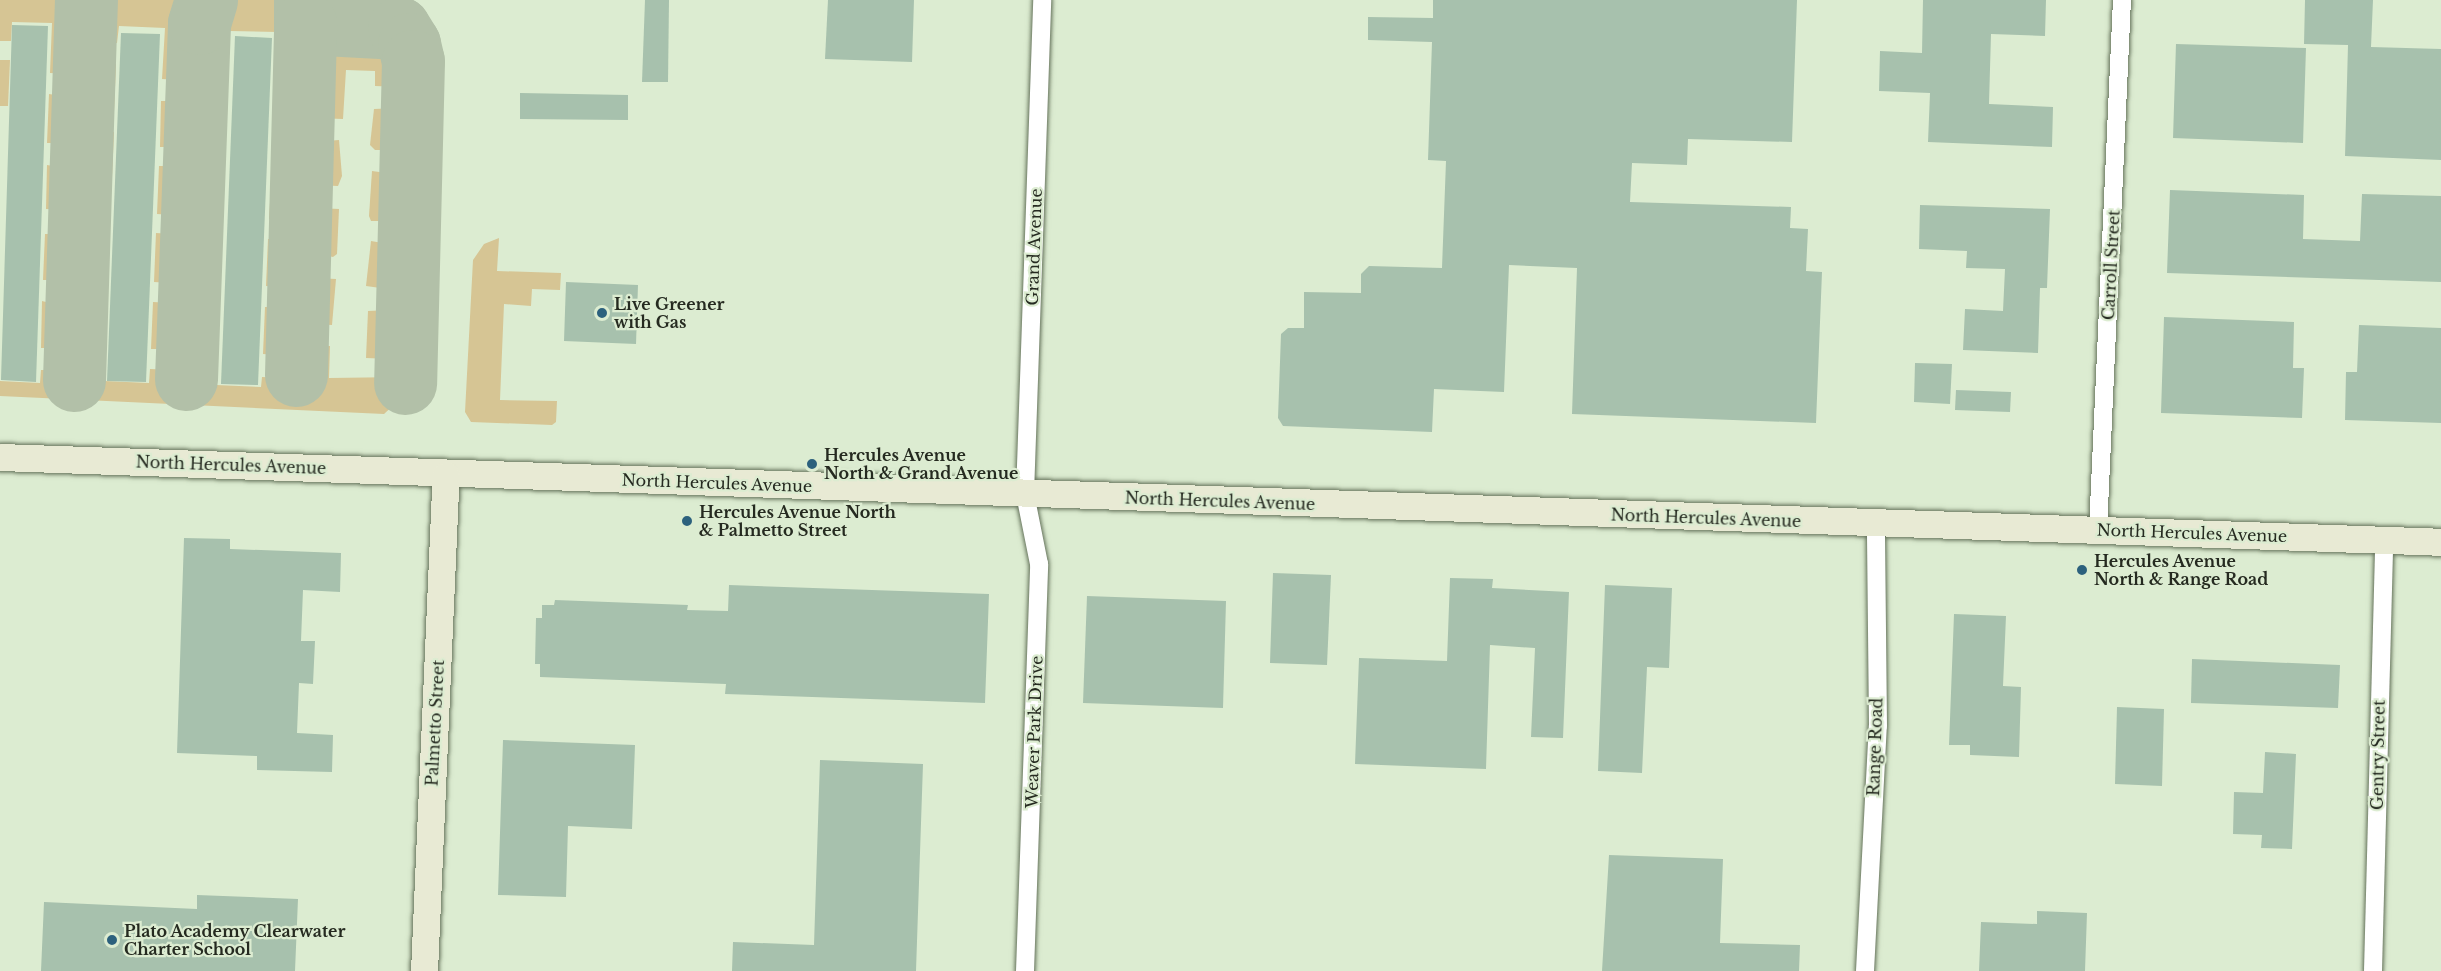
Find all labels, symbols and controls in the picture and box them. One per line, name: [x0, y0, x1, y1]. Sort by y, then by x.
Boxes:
street label: Grand Avenue: [1022, 188, 1046, 306]
street label: Carroll Street: [2099, 209, 2123, 321]
place label: Live Greener with Gas: [614, 294, 725, 332]
marker: Live Greener with Gas: [595, 306, 609, 320]
place label: Hercules Avenue North & Grand Avenue: [824, 445, 1019, 483]
street label: North Hercules Avenue: [135, 452, 327, 478]
marker: Hercules Avenue North & Grand Avenue: [805, 457, 819, 471]
street label: North Hercules Avenue: [621, 470, 813, 496]
street label: North Hercules Avenue: [1124, 488, 1316, 514]
place label: Hercules Avenue North & Palmetto Street: [699, 502, 896, 540]
street label: North Hercules Avenue: [1610, 505, 1802, 531]
marker: Hercules Avenue North & Palmetto Street: [680, 514, 694, 528]
street label: North Hercules Avenue: [2096, 520, 2288, 546]
place label: Hercules Avenue North & Range Road: [2094, 551, 2268, 589]
marker: Hercules Avenue North & Range Road: [2075, 563, 2089, 577]
street label: Weaver Park Drive: [1022, 655, 1046, 809]
street label: Palmetto Street: [422, 659, 448, 787]
street label: Range Road: [1864, 698, 1886, 796]
street label: Gentry Street: [2367, 699, 2389, 811]
place label: Plato Academy Clearwater Charter School: [124, 921, 347, 959]
marker: Plato Academy Clearwater Charter School: [105, 933, 119, 947]

